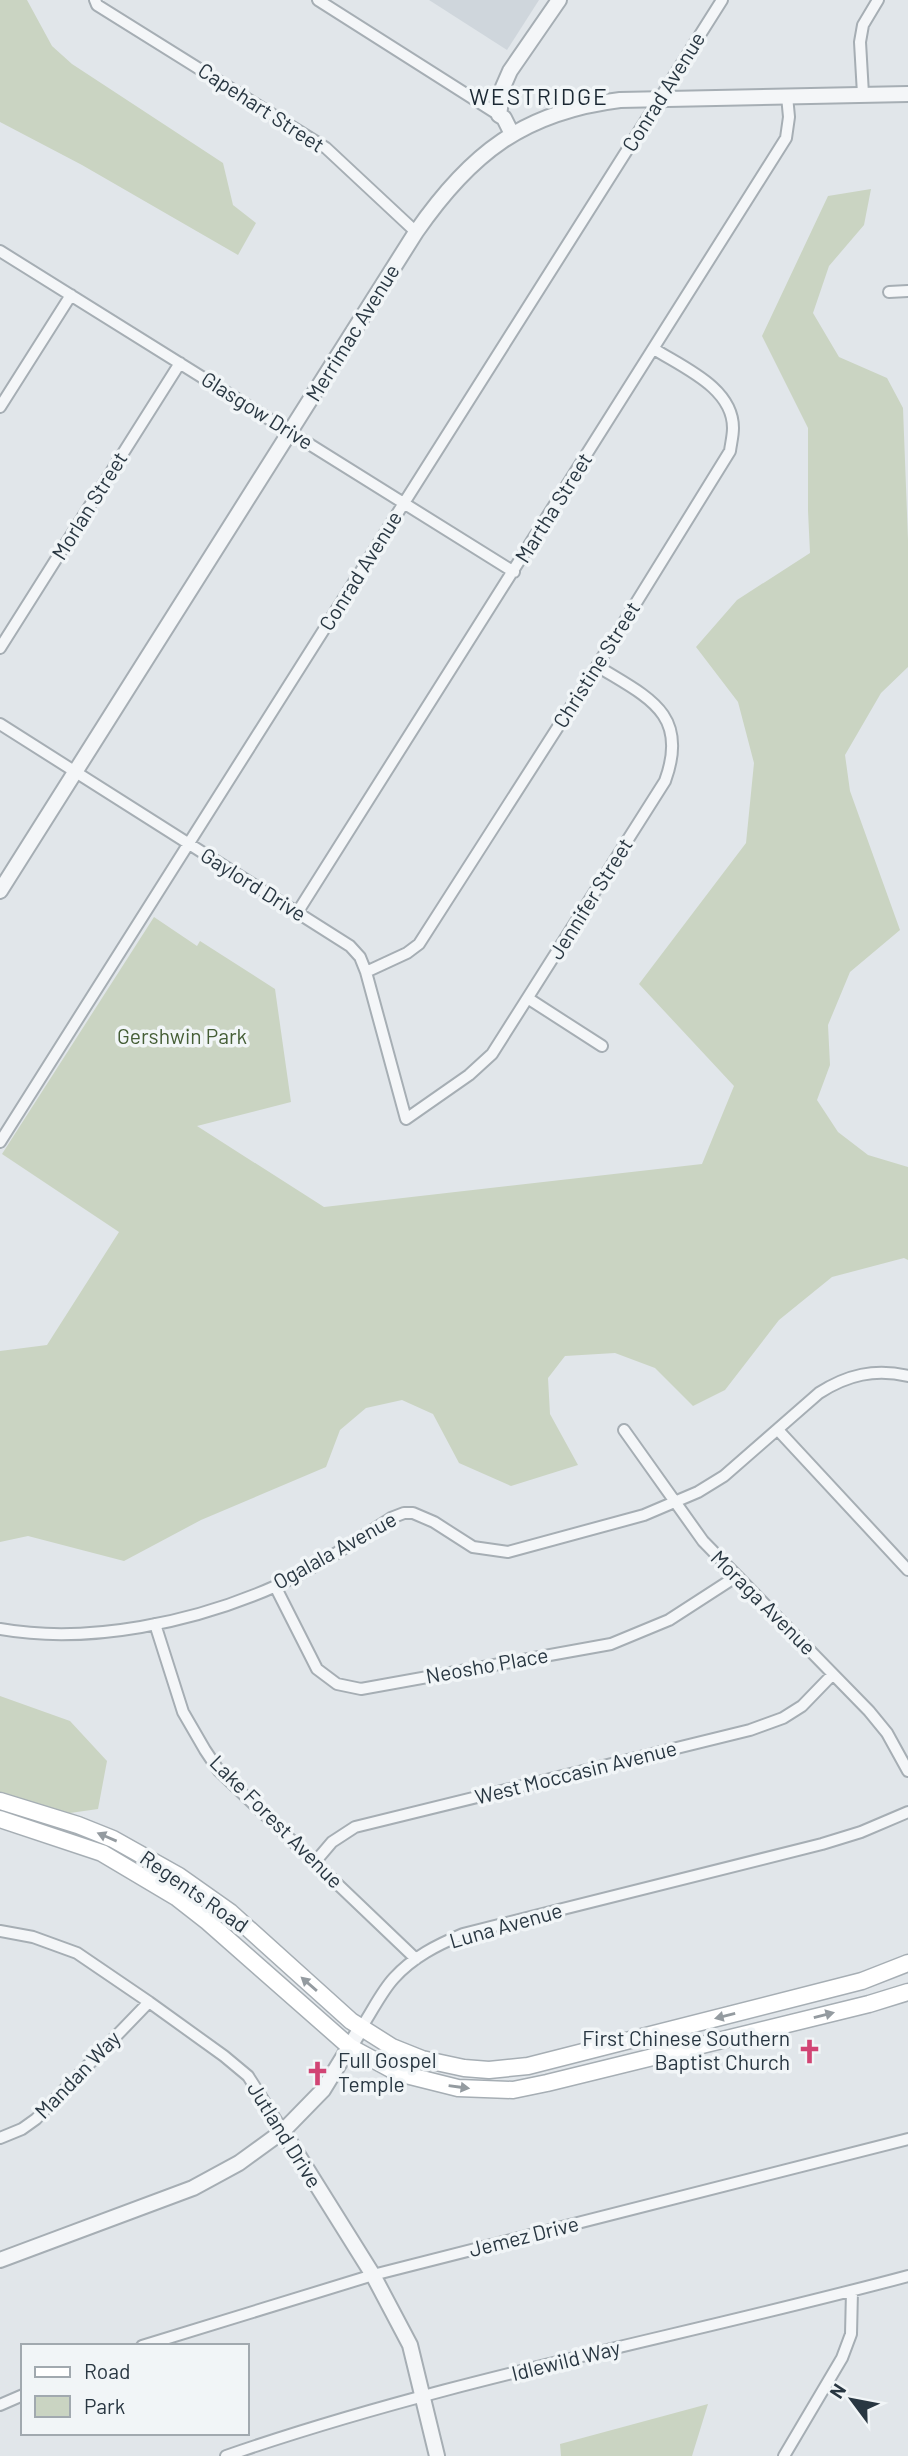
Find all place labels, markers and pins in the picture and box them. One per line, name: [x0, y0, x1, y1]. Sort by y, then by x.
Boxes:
place label: First Chinese Southern Baptist Church: [582, 2025, 790, 2074]
church icon: First Chinese Southern Baptist Church: [796, 2037, 824, 2065]
place label: Full Gospel Temple: [338, 2047, 437, 2096]
church icon: Full Gospel Temple: [304, 2059, 332, 2087]

